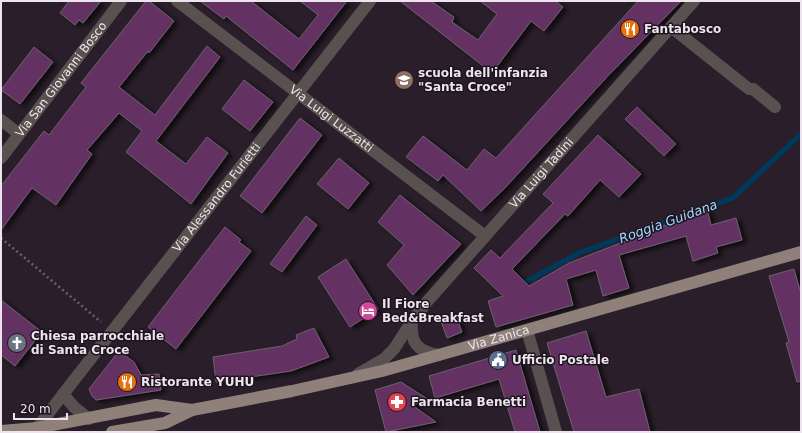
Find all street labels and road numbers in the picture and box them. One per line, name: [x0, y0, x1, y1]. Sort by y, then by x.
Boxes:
street label: Via San Giovanni Bosco: [13, 19, 110, 140]
street label: Via Luigi Luzzatti: [287, 82, 376, 155]
street label: Via Luigi Tadini: [506, 135, 576, 211]
street label: Via Alessandro Furietti: [170, 140, 264, 255]
street label: Via Zanica: [466, 323, 531, 353]

